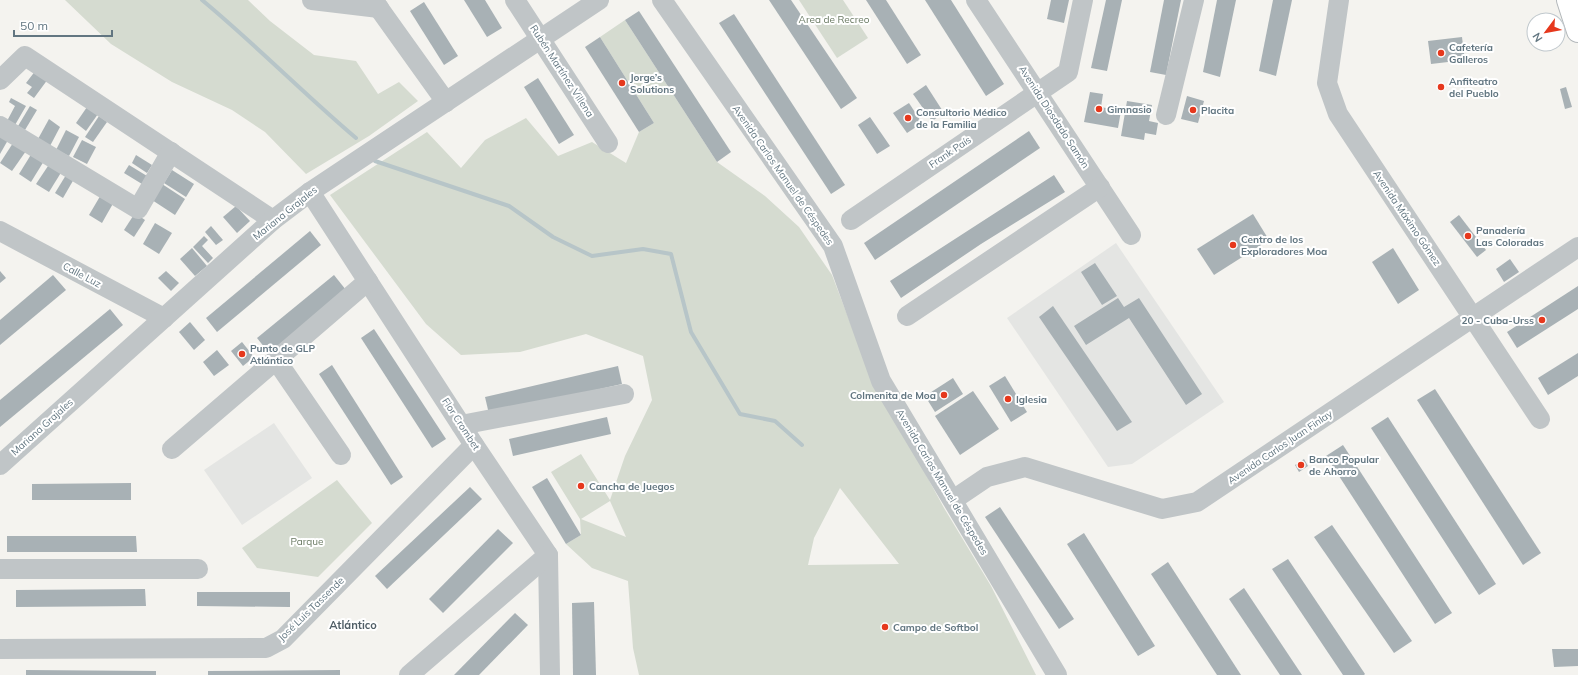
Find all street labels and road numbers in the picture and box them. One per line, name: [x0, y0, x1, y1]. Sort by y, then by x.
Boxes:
street label: Rubén Martínez Villena: [527, 22, 597, 120]
street label: Avenida Diosdado Samón: [1016, 63, 1092, 171]
street label: Avenida Carlos Manuel de Céspedes: [729, 102, 837, 248]
street label: Frank País: [926, 133, 974, 171]
street label: Avenida Máximo Gómez: [1370, 168, 1444, 268]
street label: Mariana Grajales: [250, 183, 320, 243]
street label: Calle Luz: [60, 259, 104, 291]
street label: Flor Crombet: [439, 395, 483, 453]
street label: Mariana Grajales: [8, 396, 76, 458]
street label: Avenida Carlos Manuel de Céspedes: [893, 407, 991, 557]
street label: Avenida Carlos Juan Finlay: [1225, 407, 1335, 487]
street label: José Luis Tassende: [275, 574, 347, 644]

